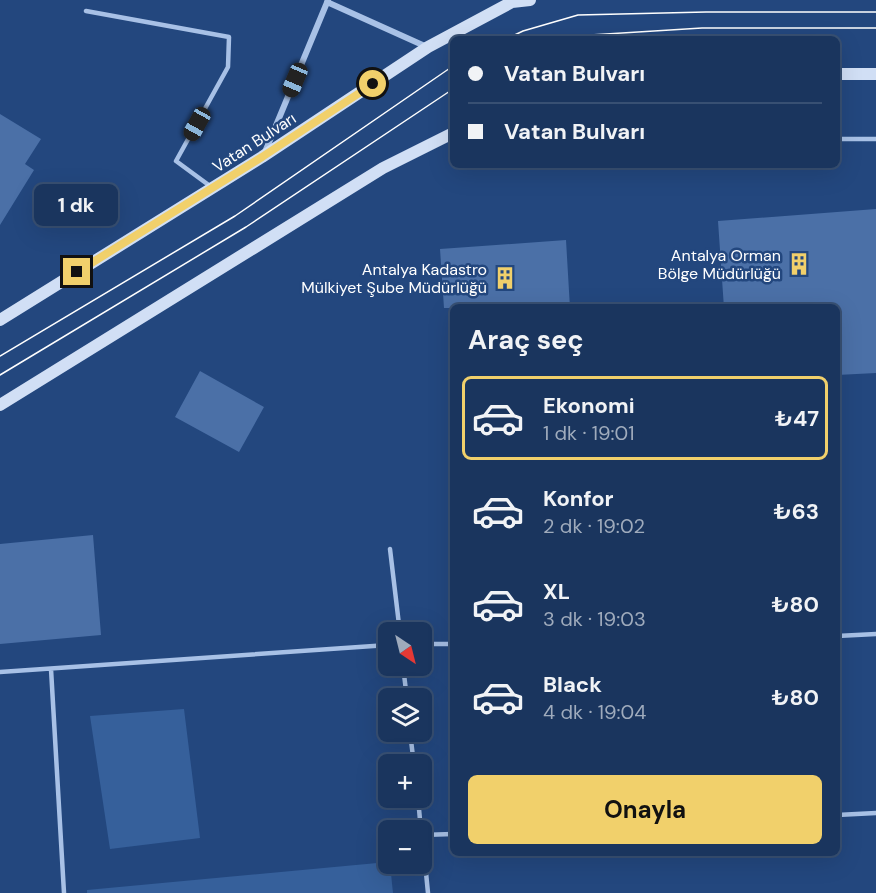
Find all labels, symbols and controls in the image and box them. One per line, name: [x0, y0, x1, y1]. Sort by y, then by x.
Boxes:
text: Vatan Bulvarı: [504, 59, 645, 88]
car: [280, 60, 310, 100]
route start: [359, 70, 386, 97]
car: [180, 104, 214, 144]
street label: Vatan Bulvarı: [209, 108, 300, 177]
text: Vatan Bulvarı: [504, 117, 645, 146]
callout: 1 dk: [35, 185, 119, 227]
text: 1 dk: [58, 192, 94, 218]
place label: Antalya Orman Bölge Müdürlüğü: [658, 245, 781, 284]
building icon: Antalya Orman Bölge Müdürlüğü: [786, 251, 812, 277]
route end: [63, 258, 90, 285]
place label: Antalya Kadastro Mülkiyet Şube Müdürlüğü: [301, 259, 487, 298]
building icon: Antalya Kadastro Mülkiyet Şube Müdürlüğü: [492, 265, 518, 291]
text: Araç seç: [468, 322, 584, 357]
icon: car: [471, 391, 525, 445]
text: Ekonomi: [543, 391, 635, 420]
text: ₺47: [775, 404, 819, 433]
text: 1 dk · 19:01: [543, 420, 635, 446]
icon: car: [471, 484, 525, 538]
text: Konfor: [543, 484, 614, 513]
text: ₺63: [774, 497, 819, 526]
text: 2 dk · 19:02: [543, 513, 645, 539]
icon: car: [471, 577, 525, 631]
text: XL: [543, 577, 570, 606]
text: ₺80: [771, 590, 819, 619]
text: 3 dk · 19:03: [543, 606, 646, 632]
north arrow: [378, 622, 432, 676]
map controls: [378, 622, 432, 874]
icon: car: [471, 670, 525, 724]
text: Black: [543, 670, 602, 699]
text: ₺80: [771, 683, 819, 712]
button: layers: [378, 688, 432, 742]
text: 4 dk · 19:04: [543, 699, 646, 725]
button: +: [378, 754, 432, 808]
button: Onayla: [468, 775, 822, 844]
button: −: [378, 820, 432, 874]

